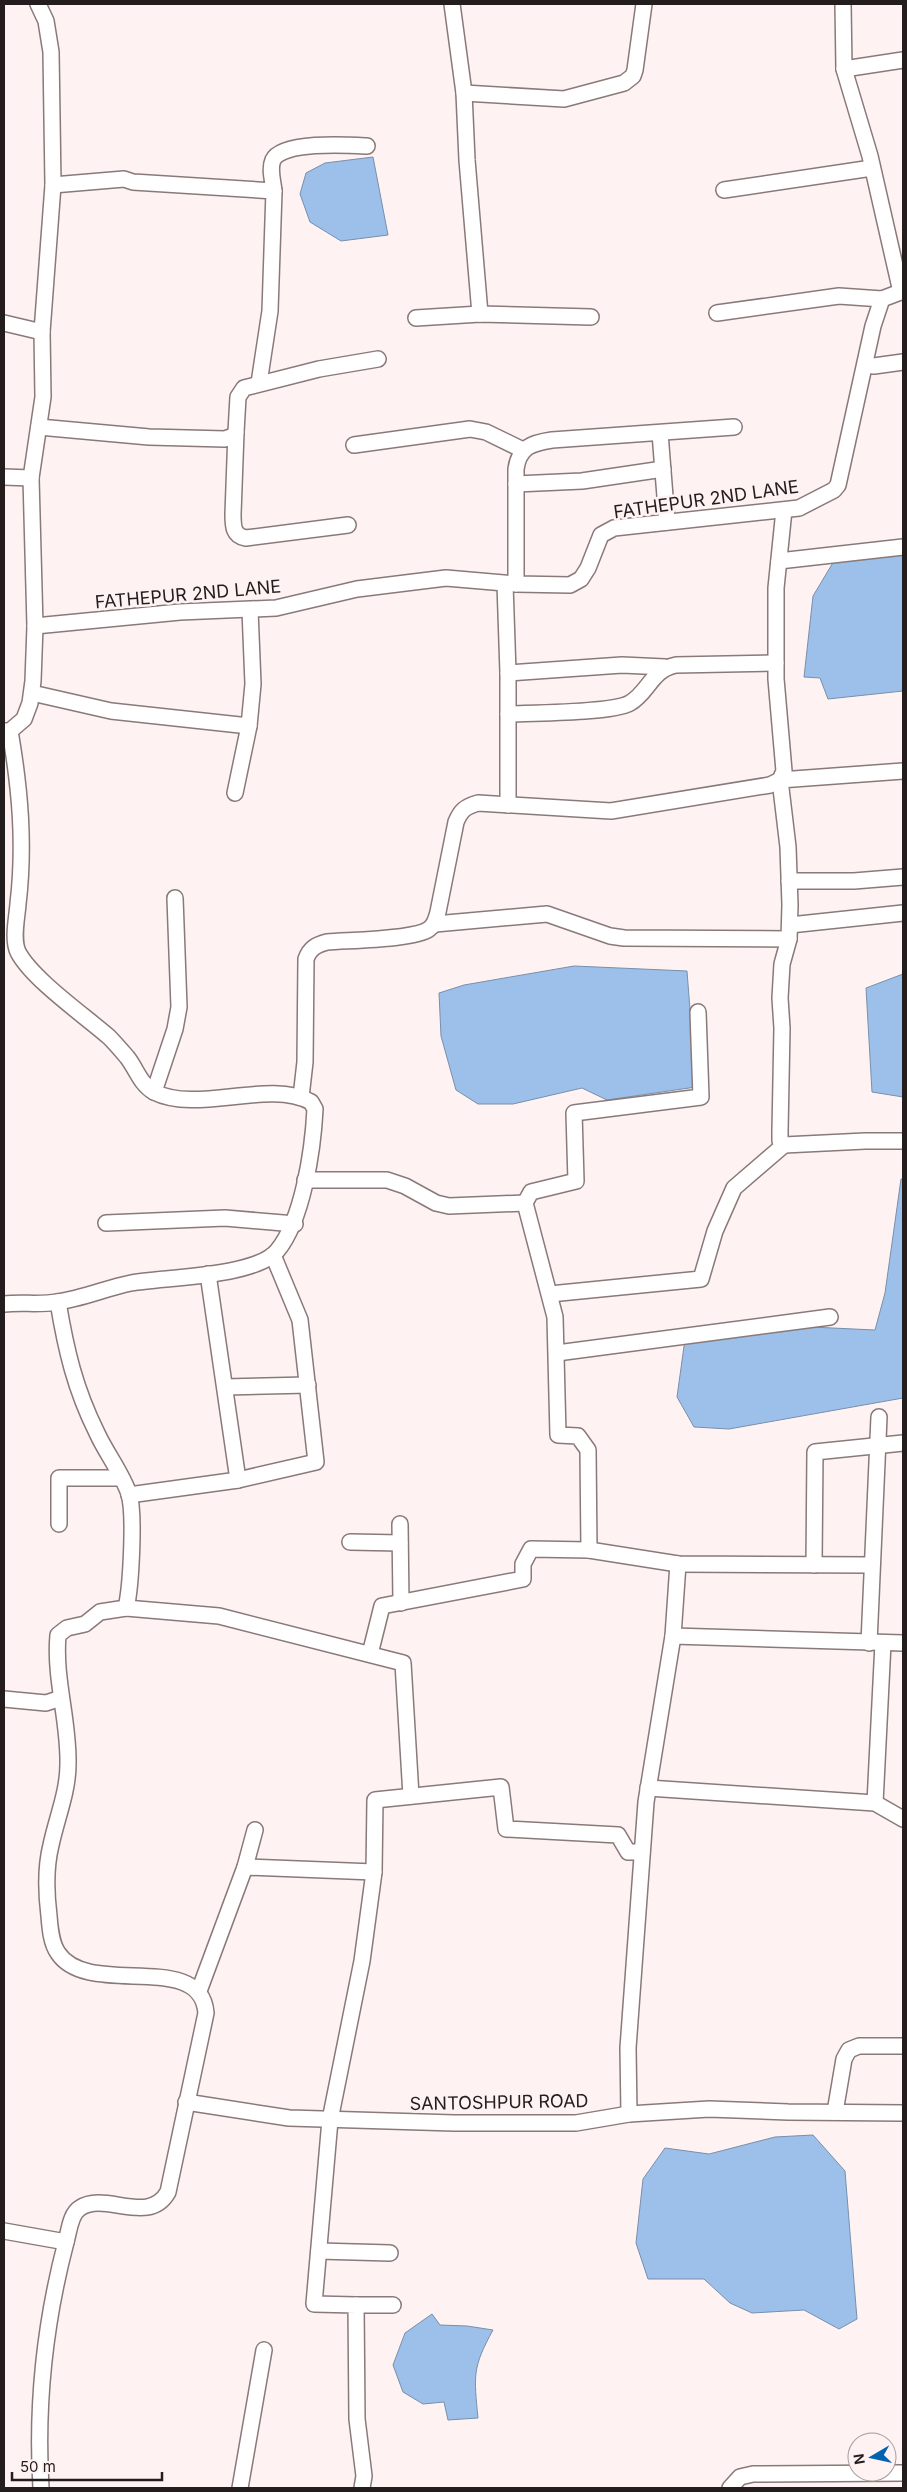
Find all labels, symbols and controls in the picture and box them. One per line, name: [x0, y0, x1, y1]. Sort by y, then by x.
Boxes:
street label: FATHEPUR 2ND LANE: [612, 476, 800, 522]
street label: FATHEPUR 2ND LANE: [94, 575, 282, 613]
street label: SANTOSHPUR ROAD: [409, 2090, 589, 2114]
north arrow: [847, 2432, 897, 2482]
scale bar: [12, 2450, 162, 2482]
text: N: [849, 2453, 868, 2466]
text: 50 m: [20, 2457, 56, 2476]

